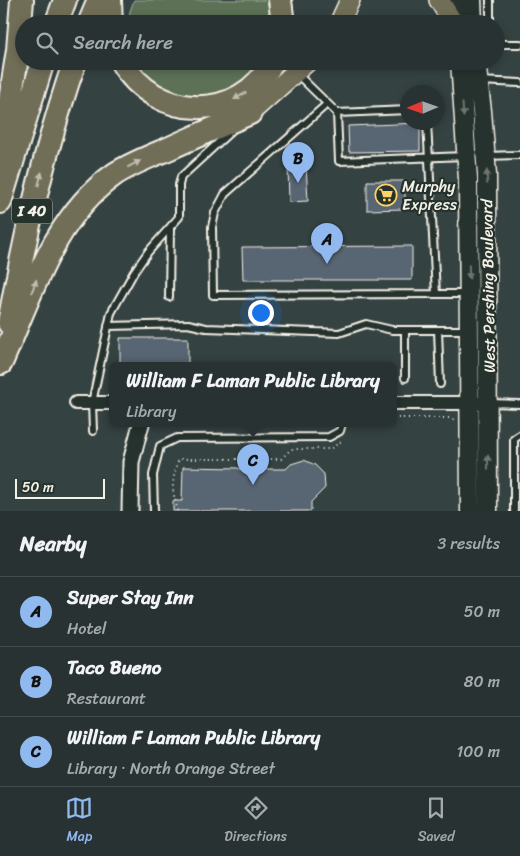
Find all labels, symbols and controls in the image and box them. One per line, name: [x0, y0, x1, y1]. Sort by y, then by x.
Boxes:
search box: [15, 15, 505, 70]
text: Search here: [73, 26, 173, 59]
icon: search: [33, 29, 61, 57]
north arrow: [400, 85, 445, 130]
one-way arrow: [233, 91, 246, 100]
one-way arrow: [459, 102, 467, 118]
pin: B: [282, 142, 314, 183]
one-way arrow: [127, 160, 142, 168]
one-way arrow: [482, 169, 490, 185]
one-way arrow: [36, 171, 44, 186]
place label: Murphy Express: [402, 172, 458, 219]
supermarket icon: Murphy Express: [374, 183, 398, 207]
street label: West Pershing Boulevard: [472, 197, 504, 373]
road number: I 40: [12, 198, 52, 224]
pin: A: [311, 223, 343, 264]
one-way arrow: [465, 264, 473, 280]
one-way arrow: [31, 279, 38, 294]
your location: [248, 300, 274, 326]
popup: [109, 362, 397, 427]
text: William F Laman Public Library: [126, 364, 380, 397]
text: Library: [126, 397, 176, 426]
pin: C: [237, 444, 269, 485]
one-way arrow: [484, 454, 492, 470]
text: 50 m: [22, 475, 54, 500]
scale bar: [15, 476, 105, 499]
text: Nearby: [20, 525, 86, 563]
text: 3 results: [437, 529, 500, 558]
text: Super Stay Inn: [67, 581, 194, 614]
text: A: [31, 597, 41, 626]
text: 50 m: [464, 597, 500, 626]
text: Hotel: [67, 614, 106, 643]
text: Taco Bueno: [67, 651, 162, 684]
text: B: [31, 667, 41, 696]
text: 80 m: [464, 667, 500, 696]
text: Restaurant: [67, 684, 146, 713]
text: William F Laman Public Library: [67, 721, 320, 754]
text: C: [31, 737, 41, 766]
text: 100 m: [456, 737, 500, 766]
text: Library · North Orange Street: [67, 754, 275, 783]
tab: Map: [65, 794, 93, 849]
tab: Directions: [224, 794, 287, 849]
tab: Saved: [418, 794, 455, 849]

